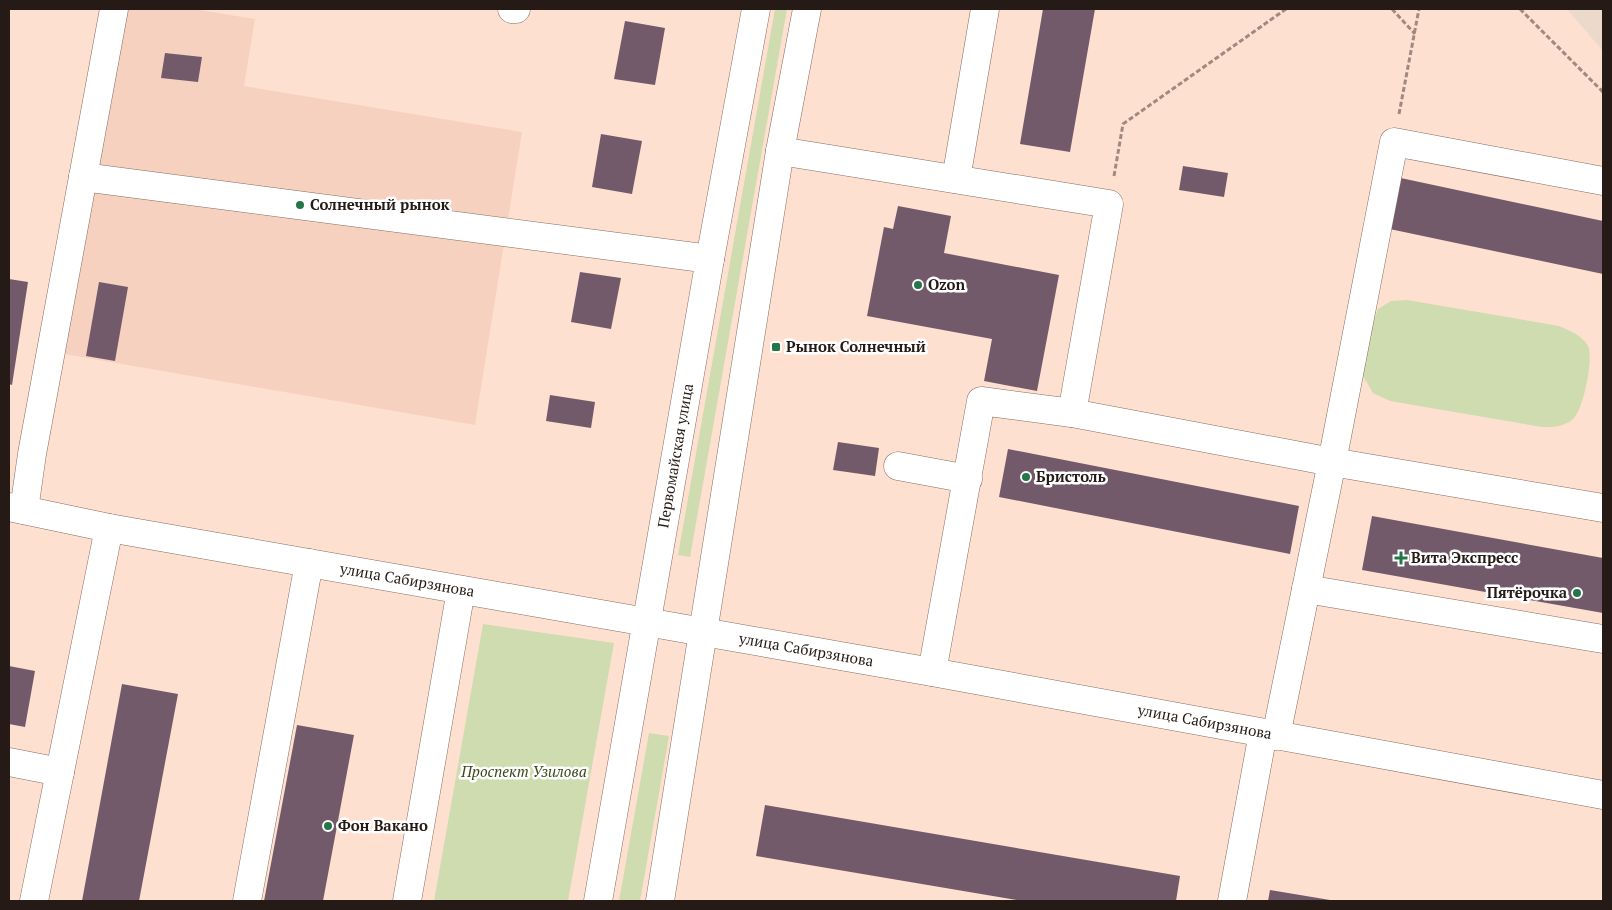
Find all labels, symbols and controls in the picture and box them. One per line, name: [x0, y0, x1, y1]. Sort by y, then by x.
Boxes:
place label: Солнечный рынок: [310, 194, 450, 214]
marker: Солнечный рынок: [294, 199, 306, 211]
place label: Ozon: [928, 274, 965, 294]
marker: Ozon: [912, 279, 924, 291]
place label: Рынок Солнечный: [786, 336, 926, 356]
marker: Рынок Солнечный: [770, 341, 782, 353]
street label: Первомайская улица: [652, 381, 697, 529]
place label: Бристоль: [1036, 466, 1106, 486]
marker: Бристоль: [1020, 471, 1032, 483]
place label: Вита Экспресс: [1411, 547, 1518, 567]
marker: Вита Экспресс: [1395, 552, 1407, 564]
street label: улица Сабирзянова: [338, 557, 477, 601]
place label: Пятёрочка: [1487, 582, 1568, 602]
marker: Пятёрочка: [1571, 587, 1583, 599]
street label: улица Сабирзянова: [737, 627, 876, 671]
street label: улица Сабирзянова: [1135, 699, 1274, 743]
park label: Проспект Узилова: [460, 761, 587, 781]
place label: Фон Вакано: [338, 815, 428, 835]
marker: Фон Вакано: [322, 820, 334, 832]

